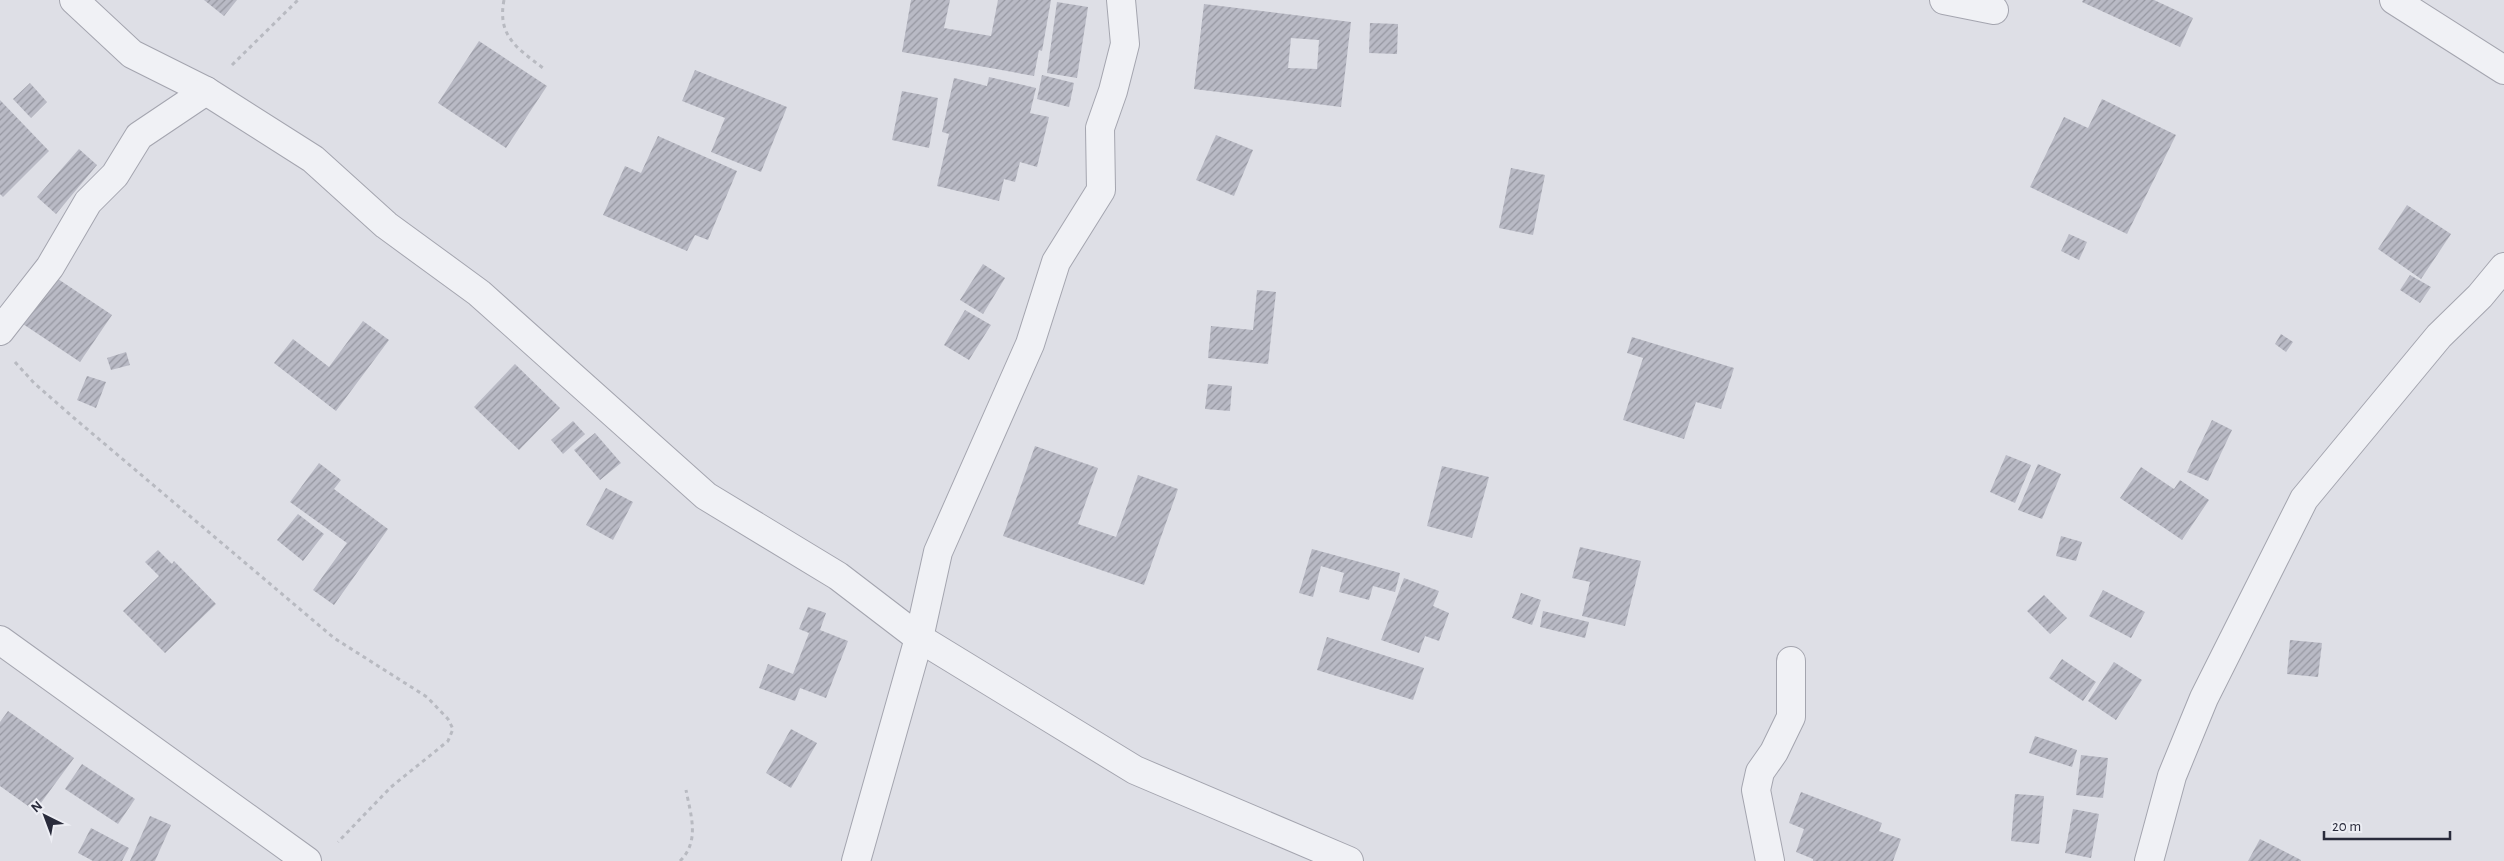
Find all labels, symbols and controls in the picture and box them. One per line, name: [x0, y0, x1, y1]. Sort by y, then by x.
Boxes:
north arrow: [20, 791, 70, 841]
text: N: [29, 799, 45, 816]
scale bar: [2324, 808, 2450, 840]
text: 20 m: [2332, 819, 2361, 834]

